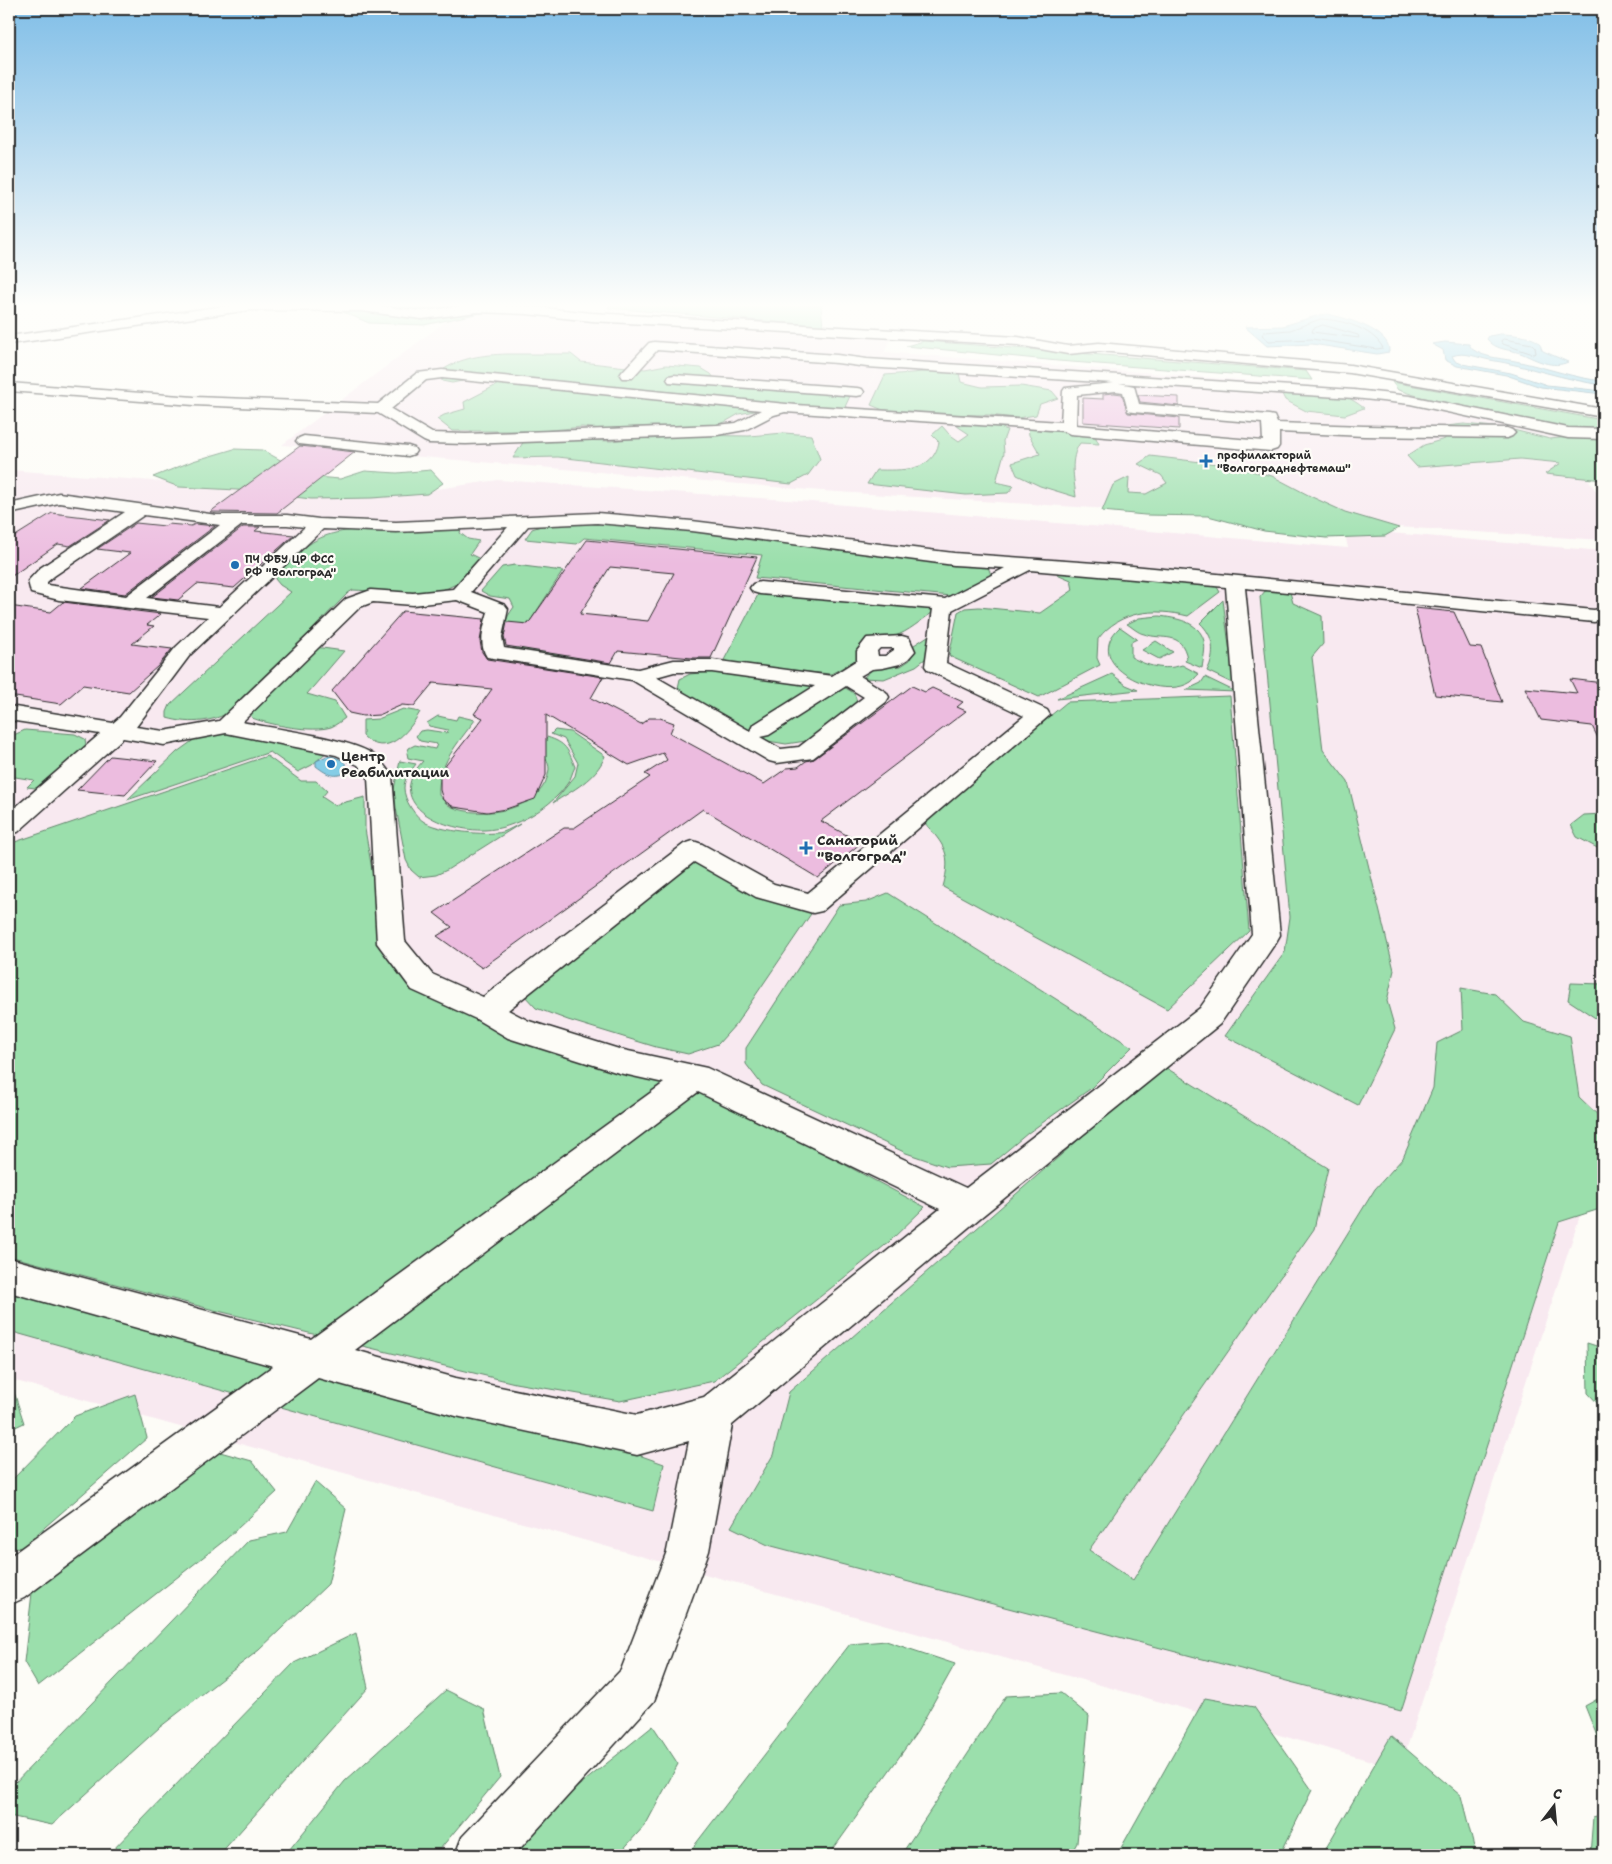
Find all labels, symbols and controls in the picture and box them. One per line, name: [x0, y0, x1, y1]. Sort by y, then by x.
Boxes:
place label: профилакторий "Волгограднефтемаш": [1217, 448, 1351, 476]
marker: профилакторий "Волгограднефтемаш": [1199, 454, 1213, 468]
place label: ПЧ ФБУ ЦР ФСС РФ "Волгоград": [245, 552, 337, 580]
marker: ПЧ ФБУ ЦР ФСС РФ "Волгоград": [229, 559, 241, 571]
place label: Центр Реабилитации: [341, 747, 450, 781]
marker: Центр Реабилитации: [325, 758, 337, 770]
place label: Санаторий "Волгоград": [817, 831, 907, 865]
marker: Санаторий "Волгоград": [799, 841, 813, 855]
north arrow: [1530, 1782, 1580, 1832]
text: С: [1551, 1784, 1564, 1803]

